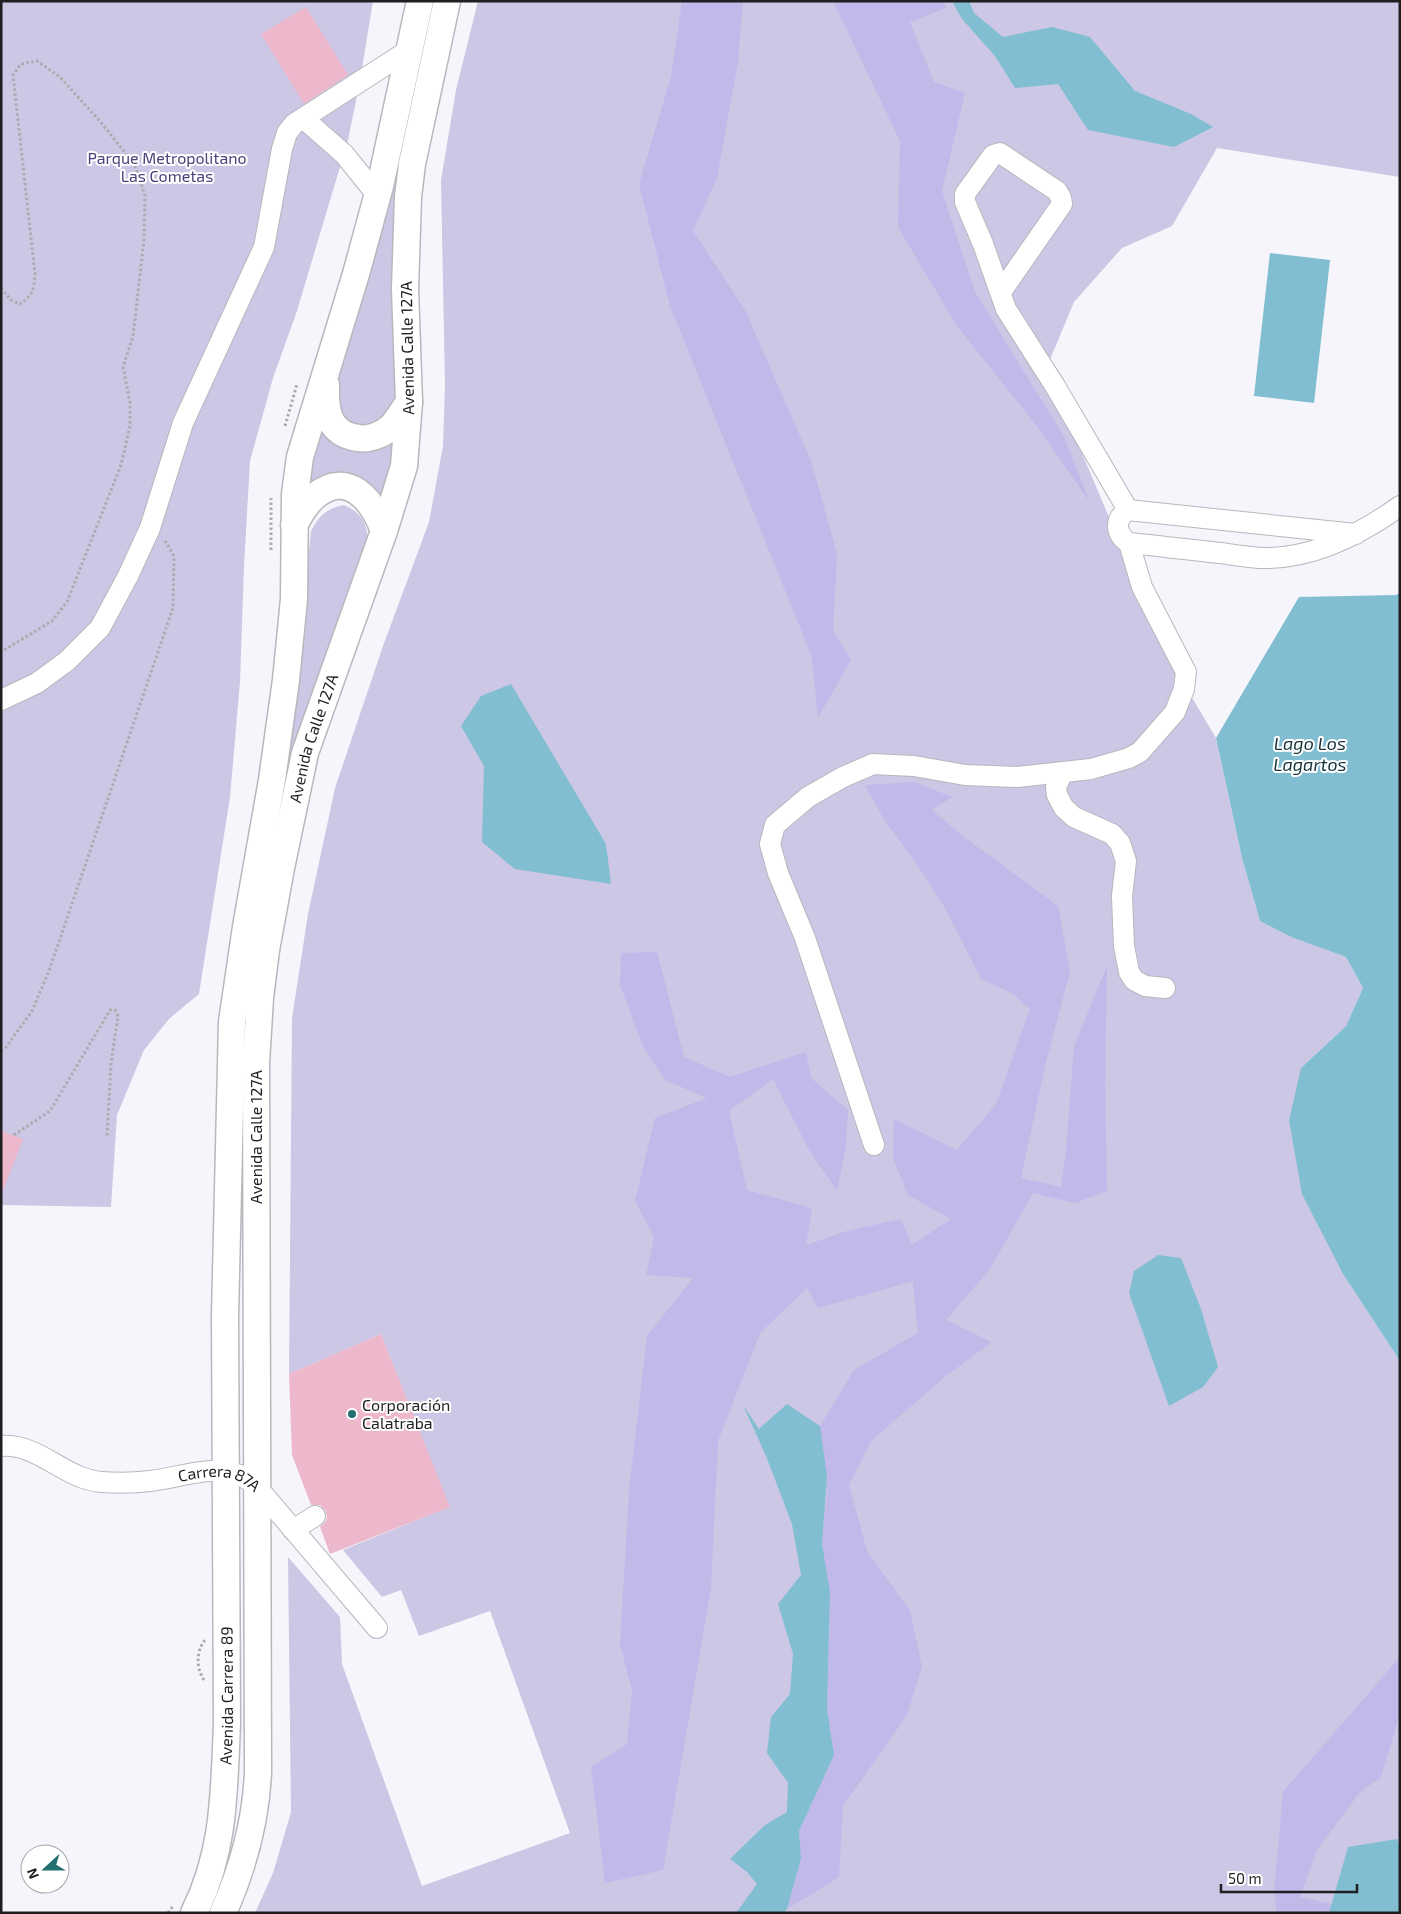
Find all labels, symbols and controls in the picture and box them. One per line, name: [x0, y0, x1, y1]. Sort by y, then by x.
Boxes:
park label: Parque Metropolitano Las Cometas: [87, 148, 247, 185]
street label: Avenida Calle 127A: [396, 281, 417, 415]
street label: Avenida Calle 127A: [285, 671, 342, 804]
water label: Lago Los Lagartos: [1273, 732, 1347, 775]
street label: Avenida Calle 127A: [246, 1070, 265, 1204]
place label: Corporación Calatraba: [362, 1395, 450, 1432]
marker: Corporación Calatraba: [346, 1408, 358, 1420]
street label: Carrera 87A: [176, 1461, 265, 1495]
street label: Avenida Carrera 89: [215, 1626, 236, 1765]
north arrow: [20, 1844, 70, 1894]
scale bar: [1221, 1862, 1357, 1894]
text: N: [23, 1866, 42, 1882]
text: 50 m: [1228, 1869, 1262, 1887]

